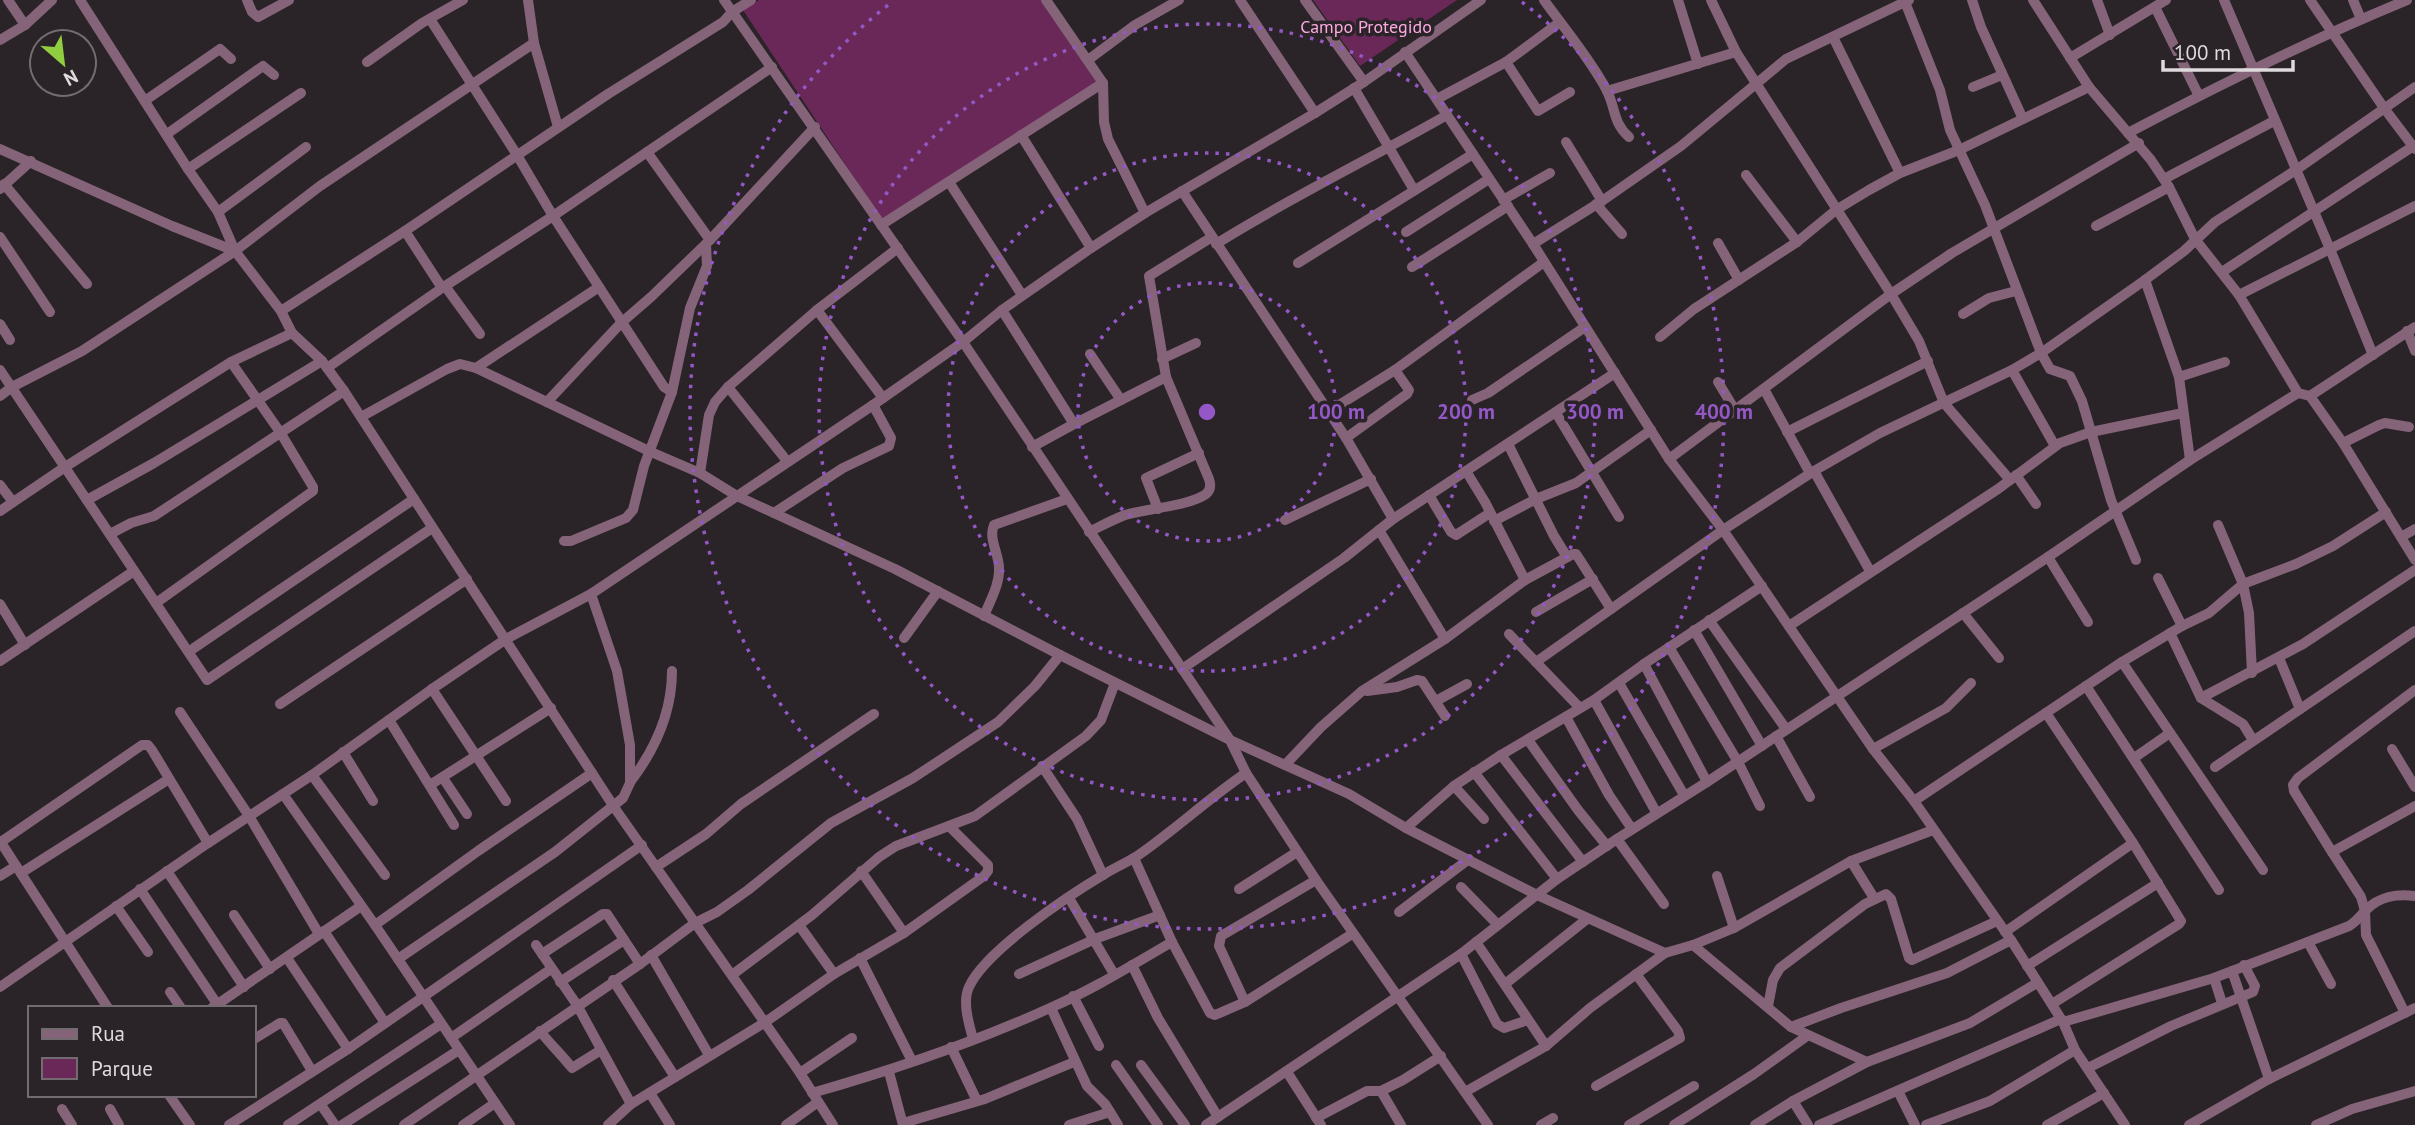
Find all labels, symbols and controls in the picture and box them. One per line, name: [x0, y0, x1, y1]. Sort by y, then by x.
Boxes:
park label: Campo Protegido: [1300, 15, 1432, 38]
north arrow: [28, 28, 98, 98]
scale bar: [2163, 28, 2292, 72]
text: 100 m: [2174, 39, 2231, 66]
text: N: [60, 64, 82, 92]
text: 100 m: [1307, 398, 1365, 425]
text: 200 m: [1437, 398, 1495, 425]
text: 300 m: [1566, 398, 1624, 425]
text: 400 m: [1695, 398, 1753, 425]
centre of rings: [1195, 400, 1219, 424]
legend: [28, 1006, 256, 1097]
text: Rua: [91, 1020, 125, 1047]
text: Parque: [91, 1055, 153, 1082]

